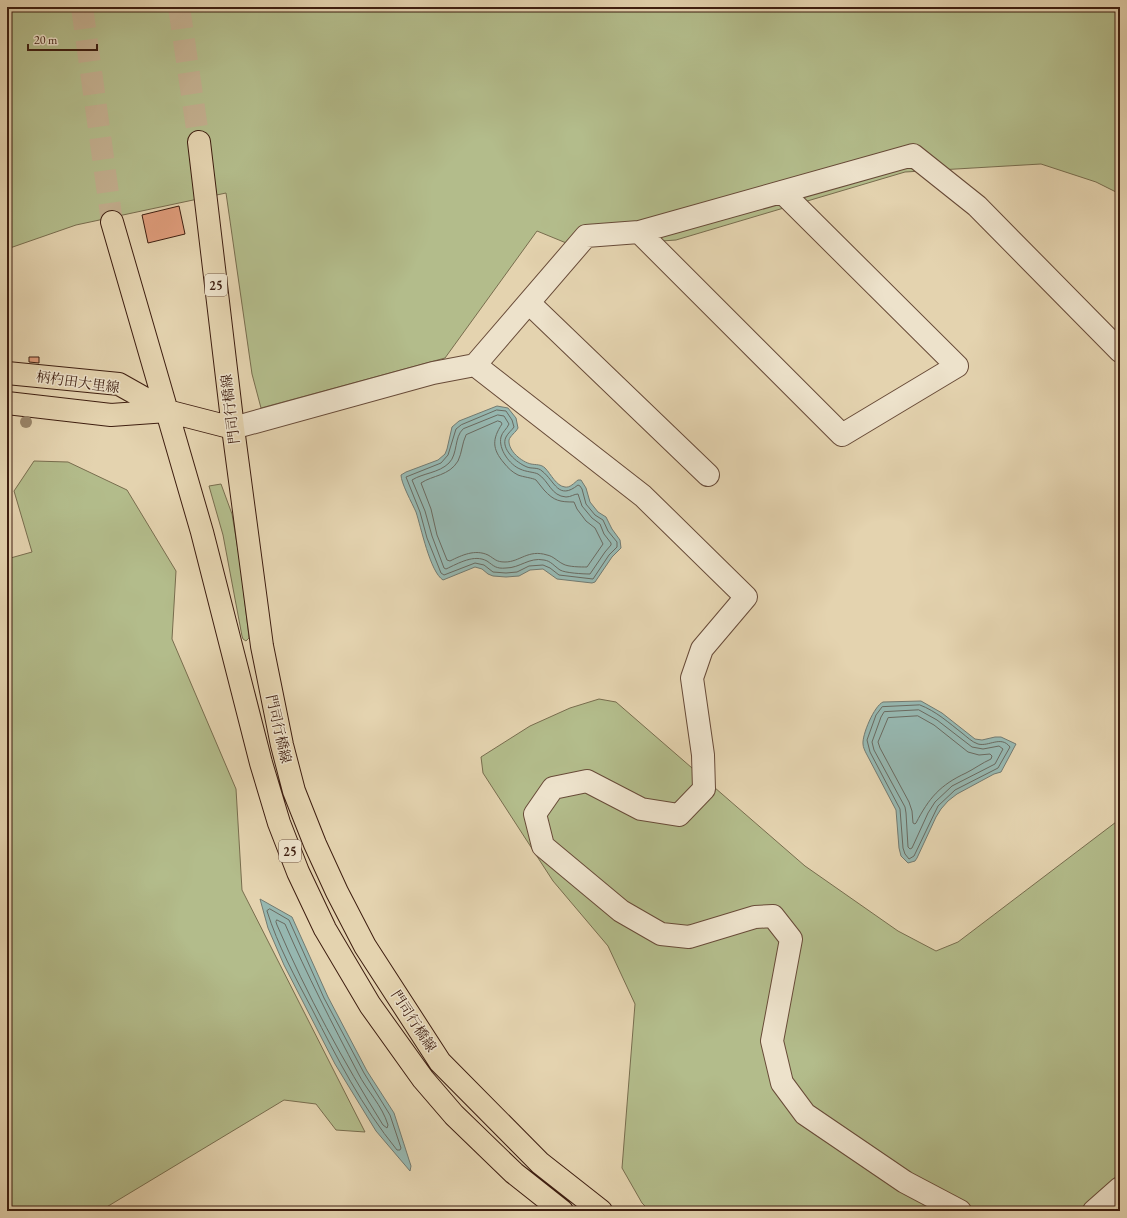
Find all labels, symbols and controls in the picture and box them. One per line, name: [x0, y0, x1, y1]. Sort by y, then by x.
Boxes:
scale bar: [28, 26, 97, 52]
text: 20 m: [34, 32, 58, 48]
road number: 25: [205, 274, 227, 296]
street label: 柄杓田大里線: [35, 367, 121, 397]
street label: 門司行橋線: [217, 373, 243, 445]
street label: 門司行橋線: [262, 693, 296, 765]
road number: 25: [279, 840, 301, 862]
street label: 門司行橋線: [387, 987, 441, 1055]

